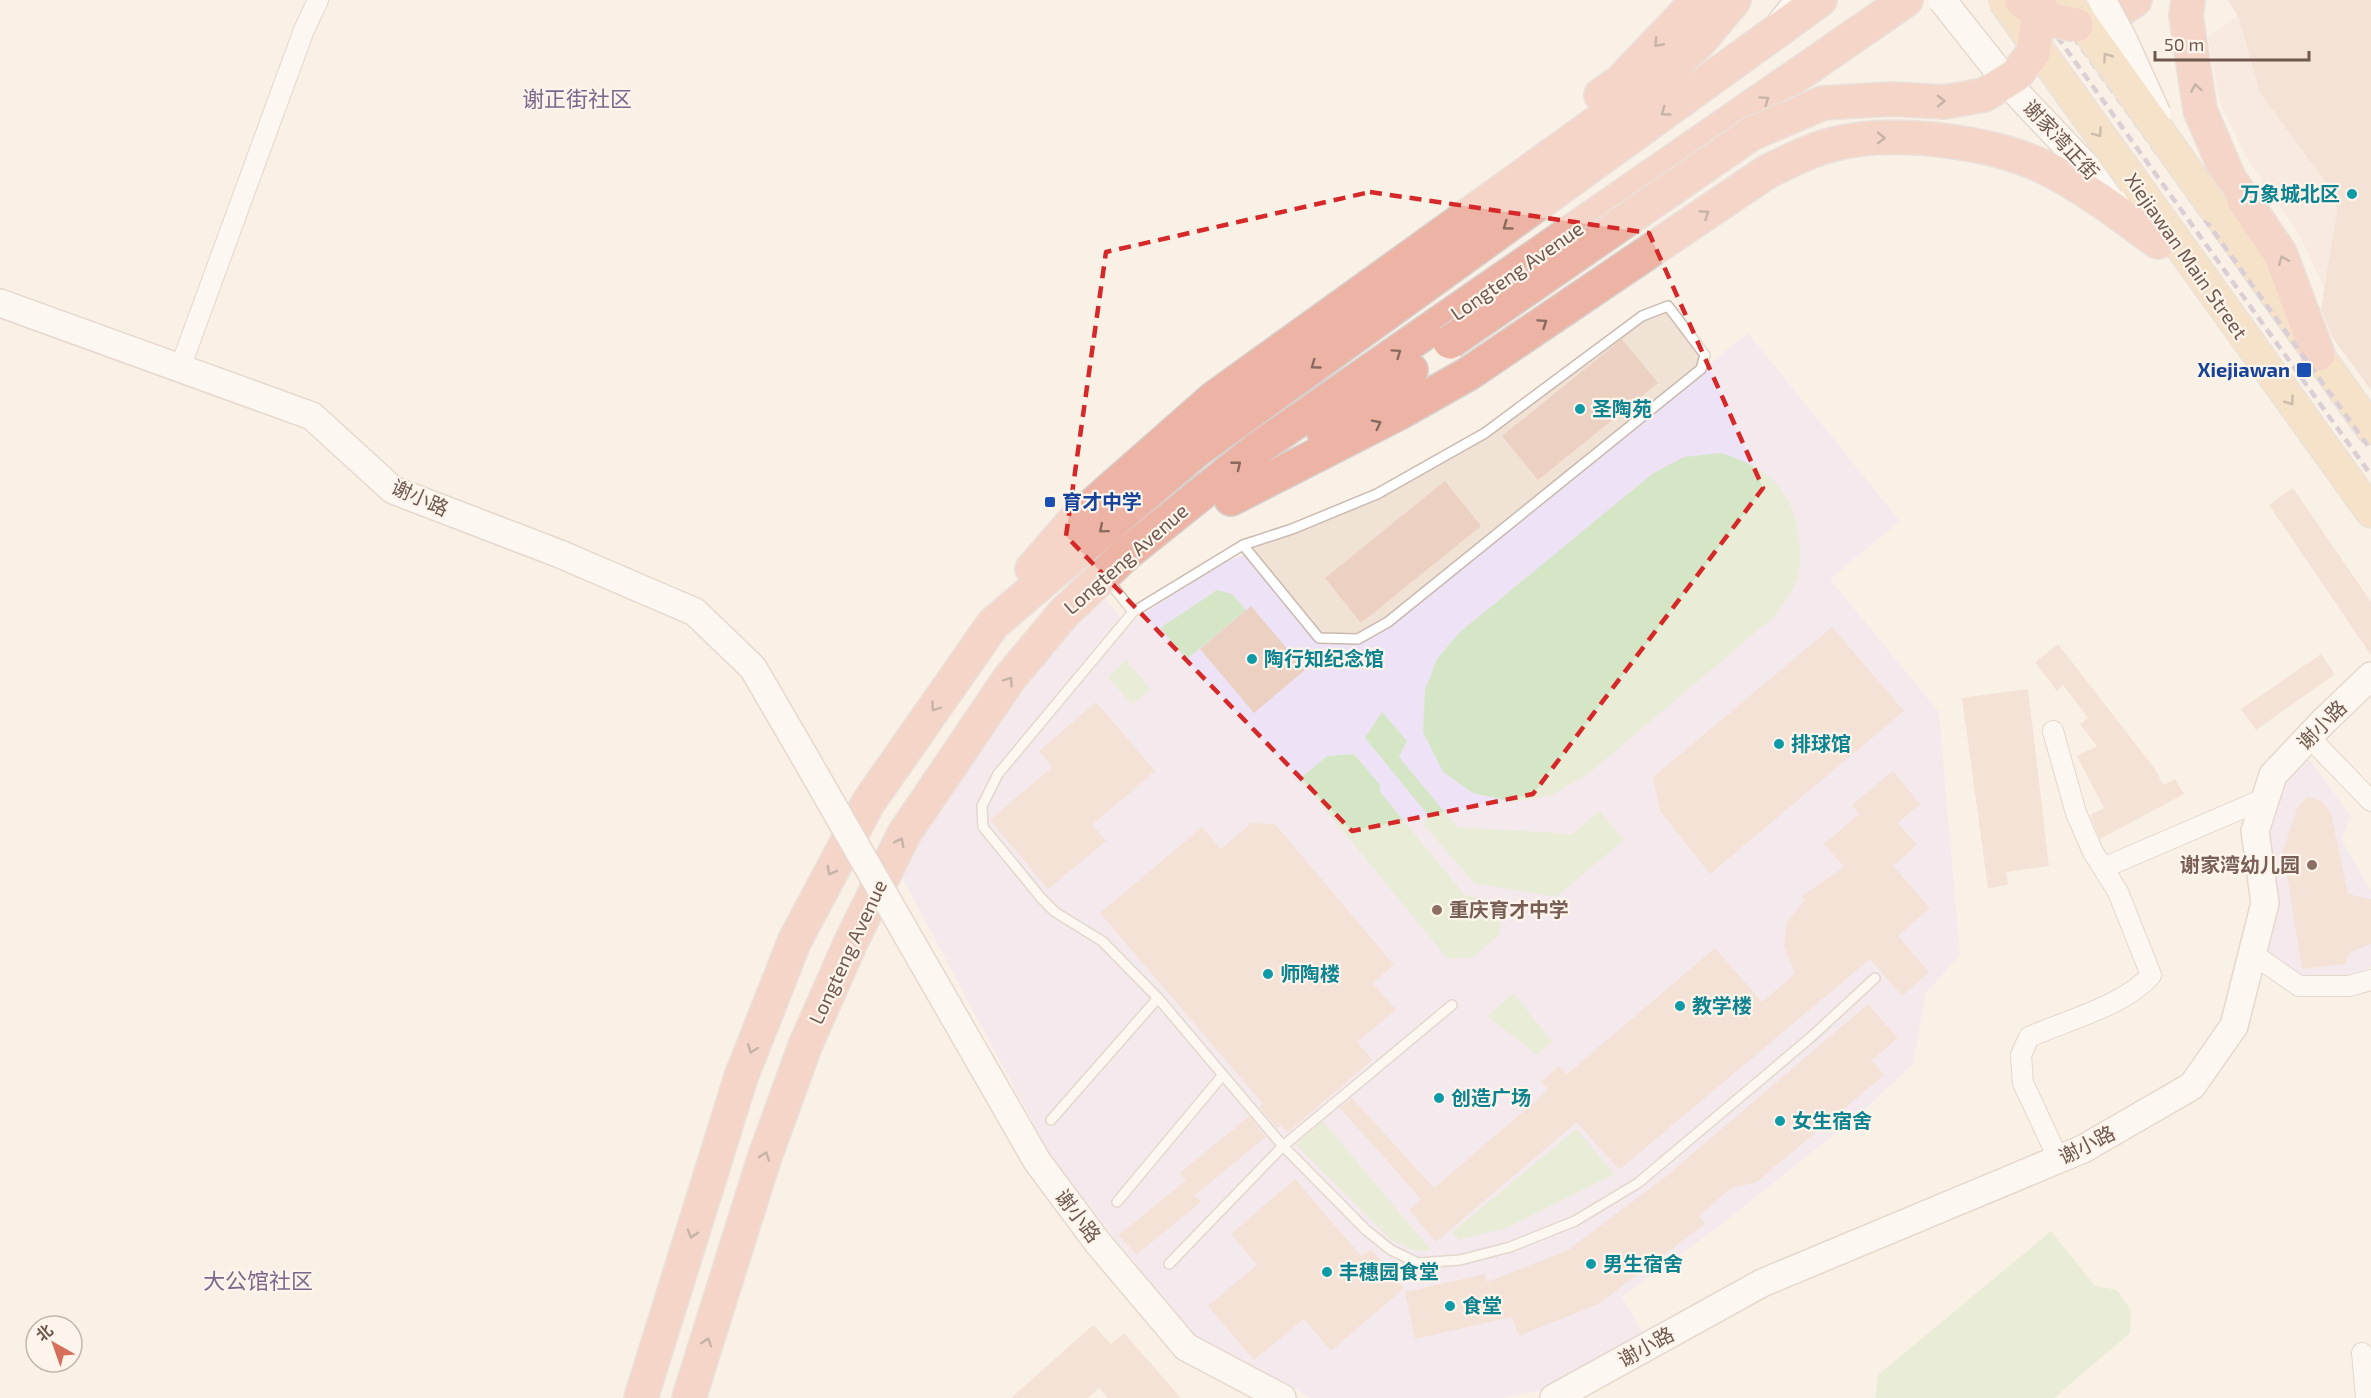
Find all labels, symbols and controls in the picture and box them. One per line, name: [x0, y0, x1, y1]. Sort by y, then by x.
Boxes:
scale bar: [2155, 24, 2310, 62]
text: 50 m: [2164, 33, 2204, 55]
one-way arrow: [1654, 35, 1665, 46]
one-way arrow: [2103, 53, 2114, 64]
one-way arrow: [2191, 83, 2203, 92]
district label: 谢正街社区: [522, 85, 632, 111]
one-way arrow: [1937, 95, 1946, 107]
street label: 谢家湾正街: [2019, 95, 2105, 184]
one-way arrow: [1758, 96, 1769, 107]
one-way arrow: [1660, 105, 1671, 116]
one-way arrow: [2091, 126, 2102, 137]
one-way arrow: [1876, 132, 1885, 144]
street label: Xiejiawan Main Street: [2120, 168, 2254, 344]
place label: 万象城北区: [2240, 181, 2340, 205]
marker: 万象城北区: [2345, 187, 2359, 201]
one-way arrow: [1698, 210, 1709, 221]
street label: Longteng Avenue: [1445, 215, 1587, 325]
one-way arrow: [1502, 219, 1513, 230]
one-way arrow: [2278, 256, 2290, 267]
one-way arrow: [1536, 319, 1547, 330]
one-way arrow: [1390, 349, 1401, 360]
place label: Xiejiawan: [2198, 357, 2290, 381]
one-way arrow: [1310, 358, 1321, 369]
marker: Xiejiawan: [2295, 361, 2313, 379]
one-way arrow: [2283, 394, 2294, 405]
place label: 圣陶苑: [1592, 396, 1652, 420]
marker: 圣陶苑: [1573, 402, 1587, 416]
one-way arrow: [1370, 420, 1381, 432]
one-way arrow: [1230, 462, 1241, 473]
street label: 谢小路: [388, 474, 453, 520]
place label: 育才中学: [1062, 489, 1142, 513]
marker: 育才中学: [1043, 495, 1057, 509]
street label: Longteng Avenue: [1058, 498, 1192, 619]
one-way arrow: [1099, 522, 1110, 533]
place label: 陶行知纪念馆: [1264, 646, 1384, 670]
marker: 陶行知纪念馆: [1245, 652, 1259, 666]
one-way arrow: [1002, 676, 1013, 687]
street label: 谢小路: [2292, 695, 2351, 754]
one-way arrow: [931, 700, 942, 711]
place label: 排球馆: [1791, 731, 1851, 755]
marker: 排球馆: [1772, 737, 1786, 751]
one-way arrow: [893, 838, 905, 849]
place label: 谢家湾幼儿园: [2180, 852, 2300, 876]
marker: 谢家湾幼儿园: [2305, 858, 2319, 872]
one-way arrow: [827, 865, 838, 875]
street label: Longteng Avenue: [803, 876, 891, 1028]
place label: 重庆育才中学: [1449, 897, 1569, 921]
marker: 重庆育才中学: [1430, 903, 1444, 917]
place label: 师陶楼: [1280, 961, 1340, 985]
marker: 师陶楼: [1261, 967, 1275, 981]
place label: 教学楼: [1692, 993, 1752, 1017]
marker: 教学楼: [1673, 999, 1687, 1013]
one-way arrow: [747, 1043, 759, 1054]
place label: 创造广场: [1451, 1085, 1531, 1109]
marker: 创造广场: [1432, 1091, 1446, 1105]
place label: 女生宿舍: [1792, 1108, 1872, 1132]
marker: 女生宿舍: [1773, 1114, 1787, 1128]
street label: 谢小路: [2054, 1120, 2119, 1168]
one-way arrow: [758, 1151, 771, 1162]
street label: 谢小路: [1051, 1184, 1106, 1247]
one-way arrow: [687, 1228, 699, 1239]
place label: 男生宿舍: [1603, 1251, 1683, 1275]
marker: 男生宿舍: [1584, 1257, 1598, 1271]
place label: 丰穗园食堂: [1339, 1259, 1439, 1283]
marker: 丰穗园食堂: [1320, 1265, 1334, 1279]
district label: 大公馆社区: [203, 1267, 313, 1293]
place label: 食堂: [1462, 1293, 1502, 1317]
marker: 食堂: [1443, 1299, 1457, 1313]
north arrow: [24, 1314, 84, 1374]
text: 北: [32, 1320, 56, 1345]
street label: 谢小路: [1613, 1321, 1678, 1371]
one-way arrow: [699, 1337, 712, 1348]

